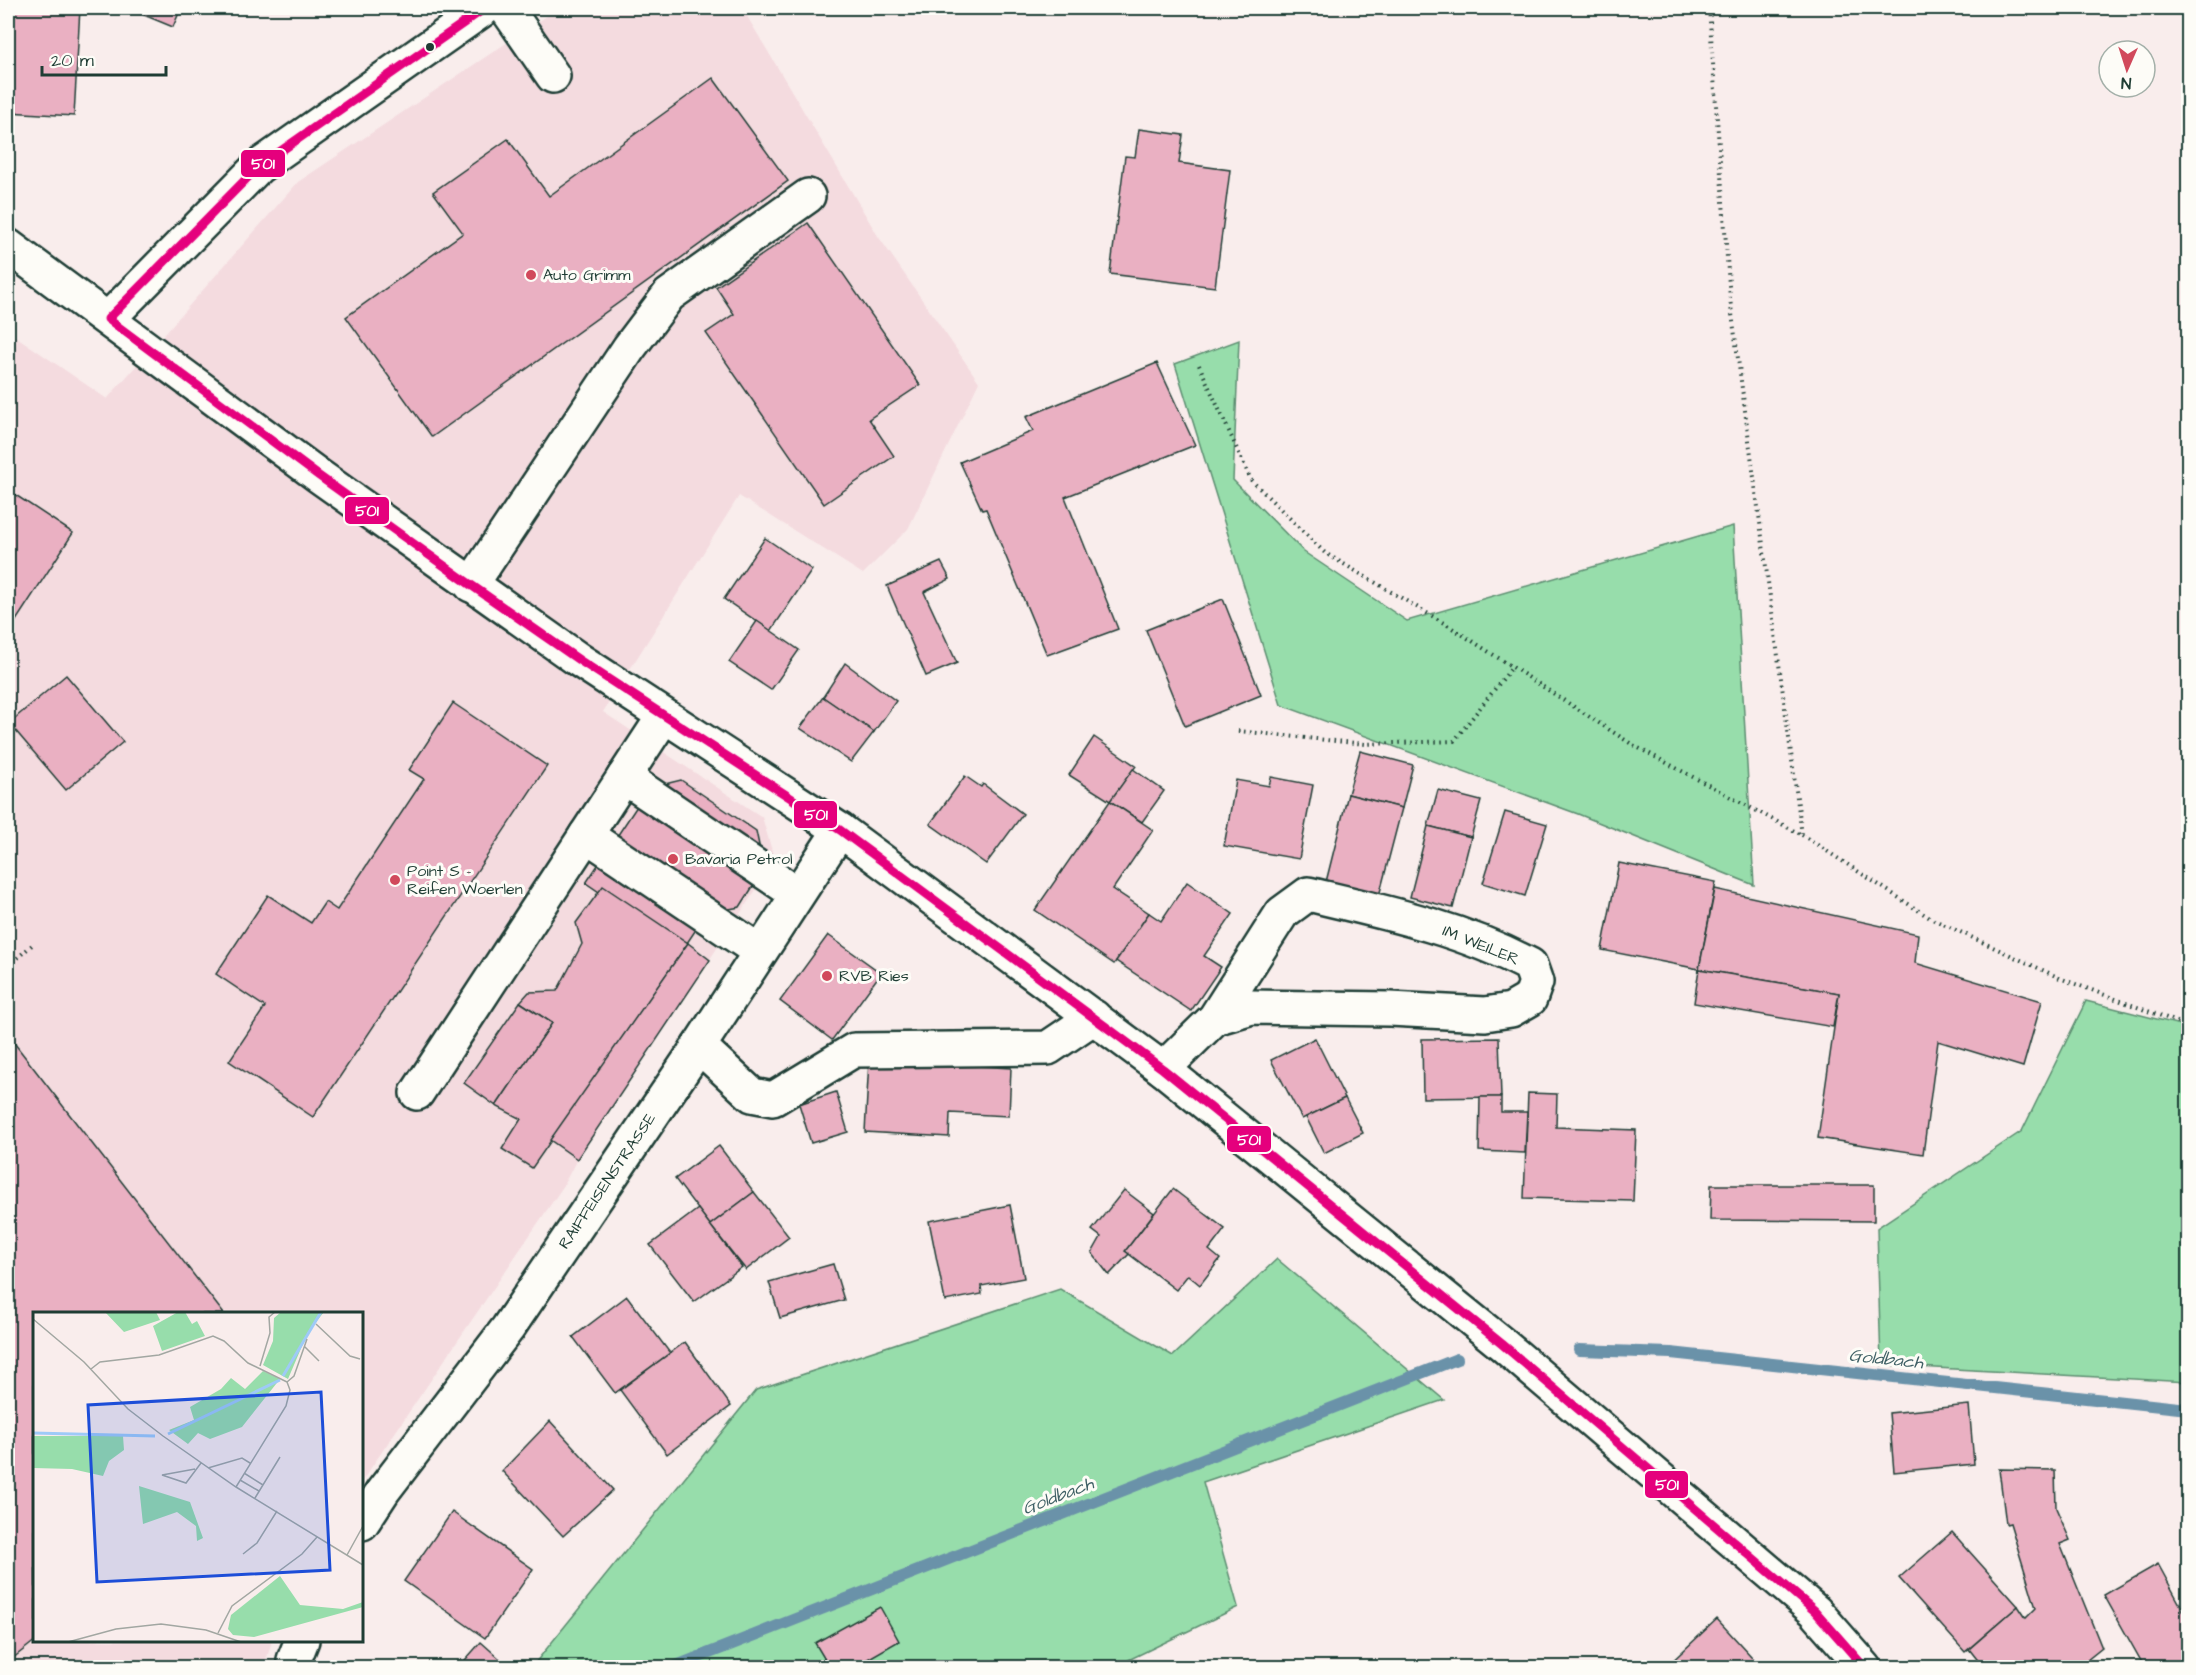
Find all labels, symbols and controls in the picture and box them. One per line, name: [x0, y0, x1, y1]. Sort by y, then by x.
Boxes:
scale bar: [42, 39, 166, 77]
north arrow: [2097, 39, 2157, 99]
unlabelled marker: [424, 41, 436, 53]
text: 20 m: [51, 48, 94, 73]
text: N: [2121, 72, 2132, 94]
line badge: 501: [240, 149, 286, 178]
text: 501: [251, 153, 276, 175]
place label: Auto Grimm: [543, 264, 631, 286]
marker: Auto Grimm: [524, 268, 538, 282]
line badge: 501: [344, 496, 390, 525]
text: 501: [355, 500, 380, 522]
line badge: 501: [793, 800, 838, 829]
text: 501: [804, 804, 829, 826]
place label: Bavaria Petrol: [685, 848, 792, 870]
marker: Bavaria Petrol: [666, 852, 680, 866]
place label: Point S - Reifen Woerlen: [407, 860, 523, 900]
marker: Point S - Reifen Woerlen: [388, 873, 402, 887]
street label: IM WEILER: [1439, 920, 1523, 970]
place label: RVB Ries: [839, 965, 909, 987]
marker: RVB Ries: [820, 969, 834, 983]
street label: RAIFFEISENSTRASSE: [553, 1108, 661, 1253]
line badge: 501: [1226, 1125, 1272, 1153]
text: 501: [1237, 1129, 1262, 1151]
inset map: [33, 1312, 363, 1642]
water label: Goldbach: [1848, 1343, 1925, 1375]
line badge: 501: [1644, 1470, 1689, 1499]
water label: Goldbach: [1019, 1471, 1098, 1521]
text: 501: [1655, 1474, 1680, 1496]

